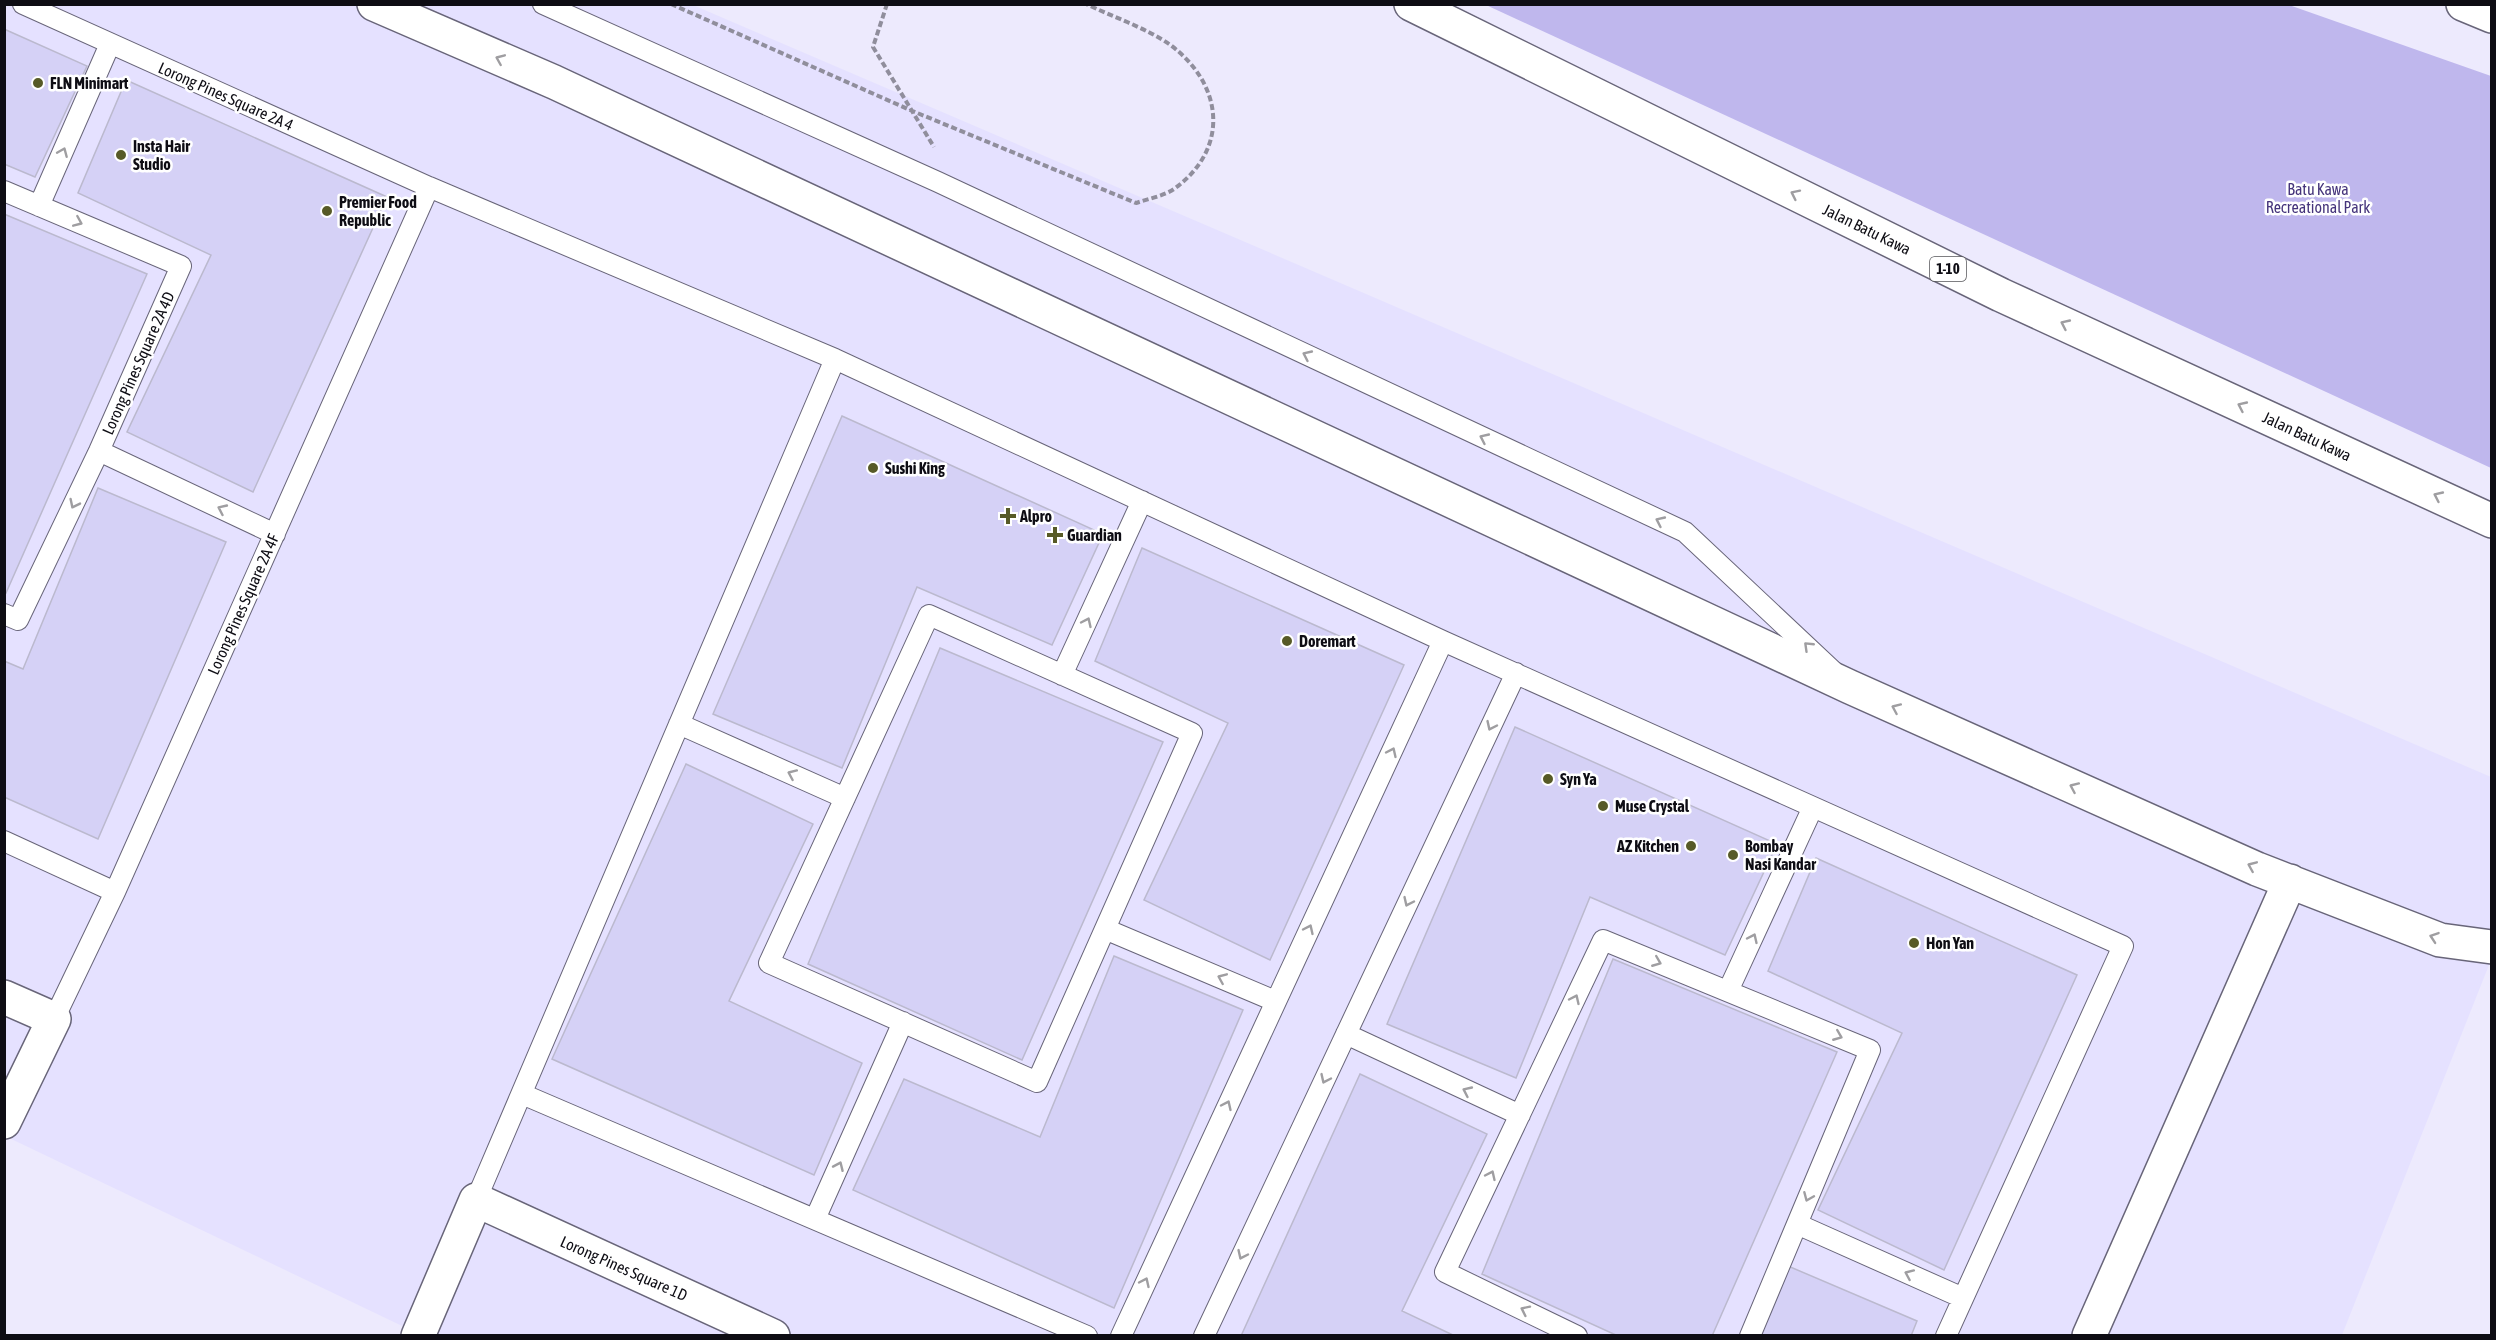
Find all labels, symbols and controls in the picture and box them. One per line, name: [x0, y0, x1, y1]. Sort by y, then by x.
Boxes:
one-way arrow: [496, 54, 507, 66]
street label: Lorong Pines Square 2A 4: [155, 58, 296, 135]
place label: FLN Minimart: [50, 74, 129, 92]
marker: FLN Minimart: [31, 76, 45, 90]
place label: Insta Hair Studio: [133, 137, 190, 173]
one-way arrow: [55, 148, 67, 159]
marker: Insta Hair Studio: [114, 148, 128, 162]
park label: Batu Kawa Recreational Park: [2266, 180, 2370, 216]
one-way arrow: [1790, 189, 1801, 201]
place label: Premier Food Republic: [339, 193, 417, 229]
street label: Jalan Batu Kawa: [1820, 200, 1914, 258]
marker: Premier Food Republic: [320, 204, 334, 218]
one-way arrow: [71, 215, 82, 227]
road number: 1-10: [1930, 257, 1966, 281]
street label: Lorong Pines Square 2A 4D: [98, 289, 179, 438]
one-way arrow: [2060, 320, 2071, 332]
one-way arrow: [1303, 351, 1314, 363]
one-way arrow: [2238, 401, 2249, 413]
street label: Jalan Batu Kawa: [2260, 408, 2354, 464]
one-way arrow: [1479, 433, 1490, 445]
place label: Sushi King: [885, 459, 945, 477]
marker: Sushi King: [866, 461, 880, 475]
one-way arrow: [2434, 492, 2445, 504]
one-way arrow: [70, 497, 82, 508]
one-way arrow: [217, 504, 228, 516]
place label: Alpro: [1019, 507, 1052, 525]
marker: Alpro: [1001, 509, 1015, 523]
one-way arrow: [1656, 516, 1667, 528]
place label: Guardian: [1067, 526, 1122, 544]
marker: Guardian: [1048, 528, 1062, 542]
street label: Lorong Pines Square 2A 4F: [204, 530, 283, 678]
one-way arrow: [1079, 617, 1091, 628]
place label: Doremart: [1299, 632, 1356, 650]
marker: Doremart: [1280, 634, 1294, 648]
one-way arrow: [1804, 643, 1815, 654]
one-way arrow: [1892, 703, 1903, 715]
one-way arrow: [1487, 720, 1499, 731]
one-way arrow: [1384, 747, 1396, 758]
one-way arrow: [787, 770, 798, 782]
place label: Syn Ya: [1560, 770, 1597, 788]
marker: Syn Ya: [1541, 772, 1555, 786]
one-way arrow: [2070, 782, 2081, 794]
place label: Muse Crystal: [1615, 797, 1690, 815]
marker: Muse Crystal: [1596, 799, 1610, 813]
place label: AZ Kitchen: [1616, 837, 1679, 855]
place label: Bombay Nasi Kandar: [1745, 837, 1816, 873]
marker: AZ Kitchen: [1684, 839, 1698, 853]
marker: Bombay Nasi Kandar: [1726, 848, 1740, 862]
one-way arrow: [2248, 861, 2259, 873]
one-way arrow: [1404, 896, 1416, 907]
one-way arrow: [1302, 924, 1314, 935]
one-way arrow: [2429, 932, 2440, 945]
one-way arrow: [1745, 934, 1757, 945]
place label: Hon Yan: [1926, 934, 1974, 952]
marker: Hon Yan: [1907, 936, 1921, 950]
one-way arrow: [1651, 955, 1662, 967]
one-way arrow: [1217, 973, 1228, 985]
one-way arrow: [1568, 994, 1580, 1005]
one-way arrow: [1831, 1029, 1842, 1041]
one-way arrow: [1320, 1072, 1332, 1083]
one-way arrow: [1462, 1086, 1473, 1098]
one-way arrow: [1220, 1101, 1232, 1112]
one-way arrow: [831, 1161, 843, 1172]
one-way arrow: [1484, 1171, 1496, 1182]
one-way arrow: [1804, 1191, 1816, 1202]
street label: Lorong Pines Square 1D: [557, 1232, 690, 1305]
one-way arrow: [1237, 1249, 1249, 1260]
one-way arrow: [1905, 1269, 1916, 1281]
one-way arrow: [1138, 1278, 1150, 1289]
one-way arrow: [1520, 1306, 1531, 1317]

